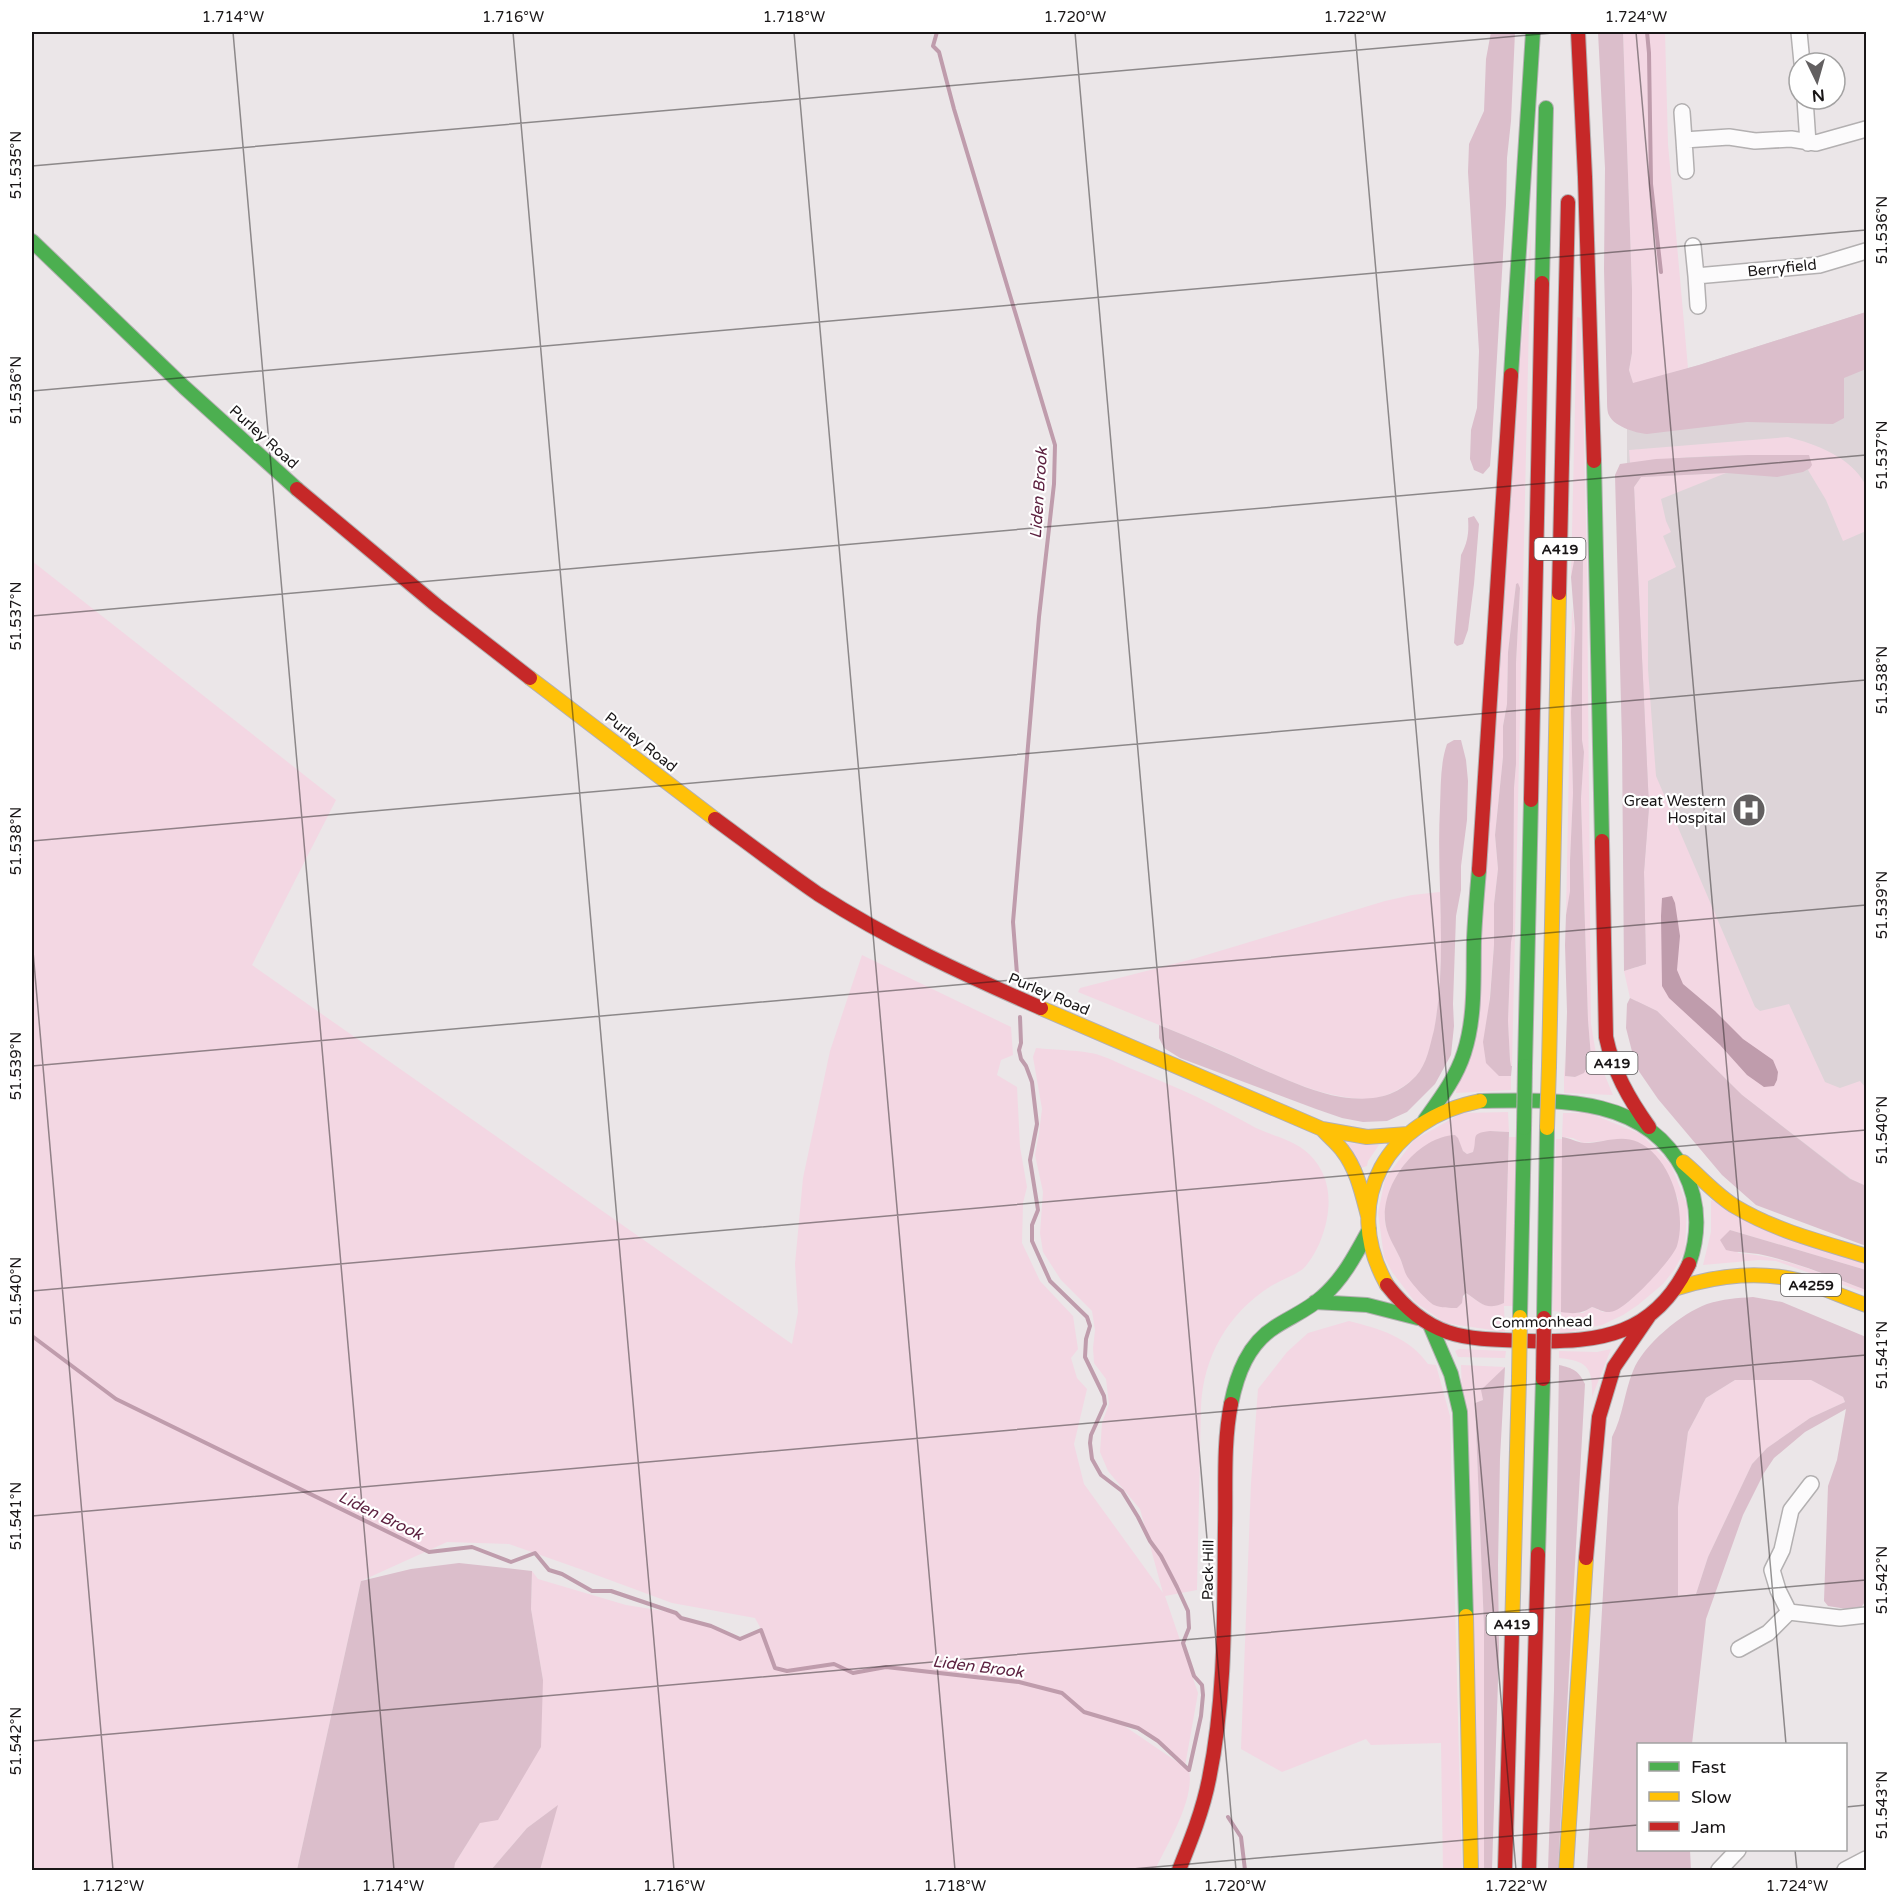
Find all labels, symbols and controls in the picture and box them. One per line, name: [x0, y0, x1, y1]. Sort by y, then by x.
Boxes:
text: 1.714°W: [202, 8, 264, 26]
text: 1.716°W: [482, 8, 544, 26]
text: 1.718°W: [763, 8, 825, 26]
text: 1.720°W: [1044, 8, 1106, 26]
text: 1.722°W: [1324, 8, 1386, 26]
text: 1.724°W: [1605, 8, 1667, 26]
north arrow: [1787, 51, 1847, 111]
text: N: [1811, 84, 1825, 105]
text: 51.535°N: [7, 131, 25, 199]
text: 51.536°N: [1873, 196, 1891, 264]
street label: Berryfield: [1746, 255, 1818, 281]
text: 51.536°N: [7, 356, 25, 424]
street label: Purley Road: [226, 401, 302, 473]
text: 51.537°N: [1873, 420, 1891, 490]
water label: Liden Brook: [1026, 446, 1052, 539]
road number: A419: [1534, 538, 1586, 560]
text: 51.537°N: [7, 581, 25, 651]
text: 51.538°N: [1873, 646, 1891, 714]
street label: Purley Road: [601, 708, 681, 776]
place label: Great Western Hospital: [1624, 792, 1726, 827]
hospital icon: Great Western Hospital: [1731, 792, 1767, 828]
text: 51.538°N: [7, 807, 25, 875]
text: 51.539°N: [1873, 871, 1891, 939]
street label: Purley Road: [1006, 969, 1092, 1019]
text: 51.539°N: [7, 1032, 25, 1100]
road number: A419: [1586, 1052, 1638, 1074]
text: 51.540°N: [1873, 1096, 1891, 1164]
text: 51.540°N: [7, 1257, 25, 1325]
road number: A4259: [1781, 1274, 1841, 1296]
street label: Commonhead: [1492, 1312, 1592, 1332]
text: 51.541°N: [1873, 1321, 1891, 1389]
text: 51.541°N: [7, 1482, 25, 1550]
water label: Liden Brook: [335, 1487, 427, 1545]
street label: Pack Hill: [1198, 1540, 1218, 1600]
text: 51.542°N: [1873, 1546, 1891, 1614]
road number: A419: [1486, 1613, 1538, 1635]
water label: Liden Brook: [931, 1652, 1026, 1683]
text: 51.542°N: [7, 1707, 25, 1775]
legend: [1637, 1743, 1847, 1851]
text: Fast: [1691, 1756, 1726, 1778]
text: 51.543°N: [1873, 1771, 1891, 1839]
text: Slow: [1691, 1786, 1732, 1808]
text: Jam: [1691, 1816, 1726, 1838]
text: 1.712°W: [82, 1877, 144, 1895]
text: 1.714°W: [362, 1877, 424, 1895]
text: 1.716°W: [643, 1877, 705, 1895]
text: 1.718°W: [924, 1877, 986, 1895]
text: 1.720°W: [1204, 1877, 1266, 1895]
text: 1.722°W: [1485, 1877, 1547, 1895]
text: 1.724°W: [1766, 1877, 1828, 1895]

